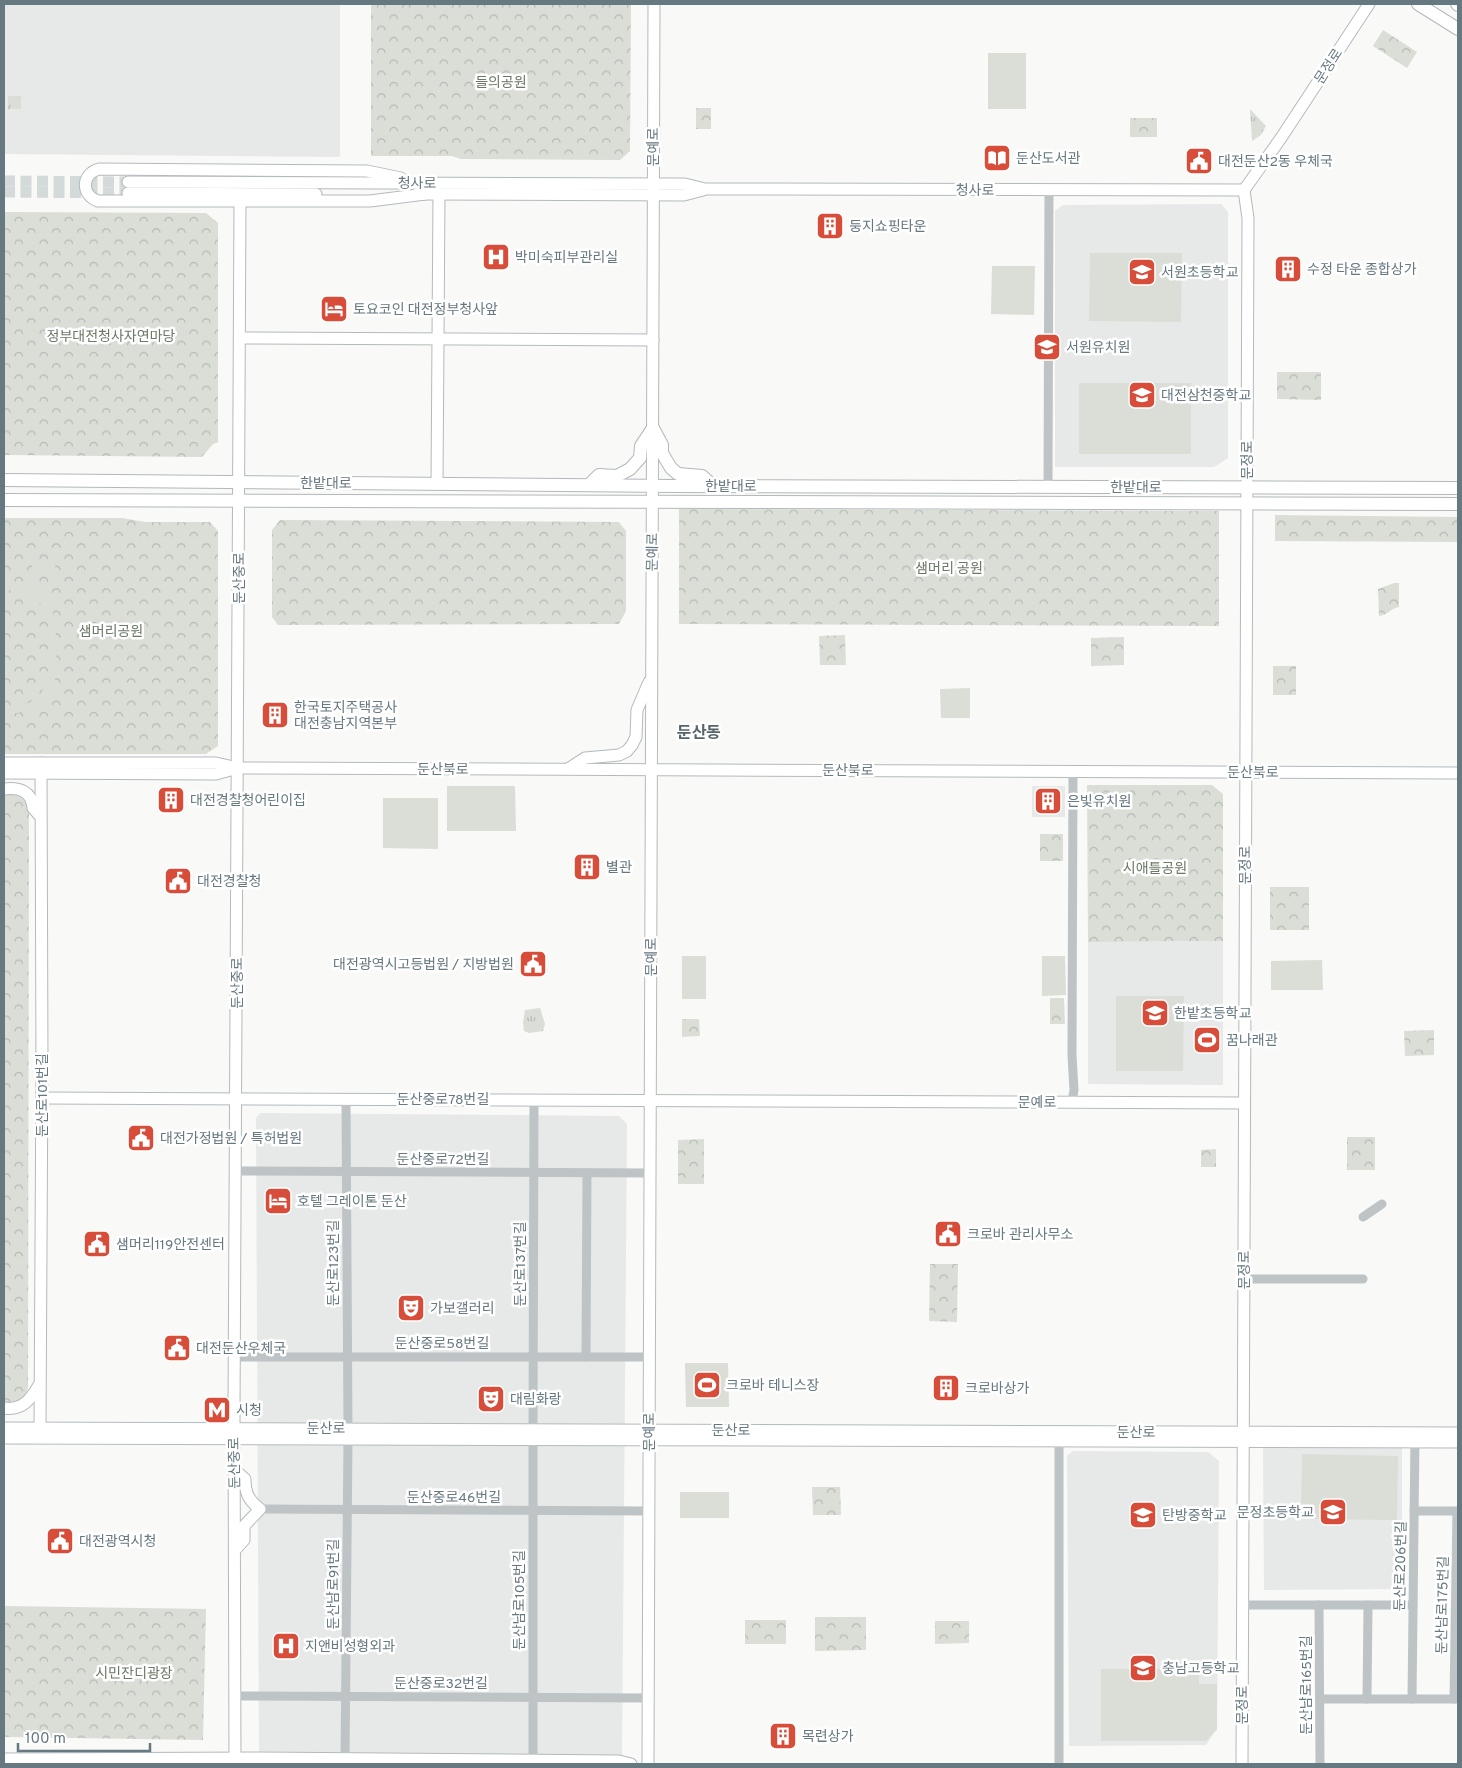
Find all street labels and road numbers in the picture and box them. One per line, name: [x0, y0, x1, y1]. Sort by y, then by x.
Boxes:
street label: 문정로: [1312, 46, 1347, 88]
street label: 문예로: [646, 128, 663, 166]
street label: 청사로: [398, 176, 436, 193]
street label: 청사로: [956, 183, 994, 200]
street label: 문정로: [1240, 441, 1257, 479]
street label: 한밭대로: [300, 476, 352, 493]
street label: 한밭대로: [705, 479, 757, 496]
street label: 한밭대로: [1110, 480, 1162, 497]
street label: 문예로: [645, 532, 662, 571]
street label: 둔산중로: [232, 552, 249, 604]
street label: 둔산북로: [417, 762, 469, 779]
street label: 둔산북로: [822, 763, 874, 780]
street label: 둔산북로: [1227, 765, 1279, 782]
street label: 문정로: [1238, 846, 1255, 884]
street label: 문예로: [644, 938, 661, 976]
street label: 둔산중로: [230, 957, 247, 1009]
street label: 둔산로101번길: [35, 1053, 52, 1137]
street label: 둔산중로78번길: [397, 1092, 489, 1109]
street label: 문예로: [1018, 1095, 1056, 1112]
street label: 둔산중로72번길: [397, 1152, 489, 1169]
street label: 둔산로123번길: [326, 1220, 343, 1306]
street label: 둔산로137번길: [513, 1221, 530, 1307]
street label: 문정로: [1237, 1251, 1254, 1289]
street label: 둔산중로58번길: [395, 1336, 489, 1353]
street label: 문예로: [642, 1413, 659, 1451]
street label: 둔산로: [307, 1421, 345, 1438]
street label: 둔산로: [712, 1423, 750, 1440]
street label: 둔산로: [1117, 1425, 1155, 1442]
street label: 둔산중로: [227, 1437, 244, 1489]
street label: 둔산중로46번길: [407, 1490, 501, 1507]
street label: 둔산로206번길: [1392, 1521, 1411, 1611]
street label: 둔산남로91번길: [326, 1539, 343, 1629]
street label: 둔산남로105번길: [512, 1550, 529, 1650]
street label: 둔산남로175번길: [1434, 1556, 1453, 1654]
street label: 둔산남로165번길: [1299, 1635, 1316, 1735]
street label: 둔산중로32번길: [394, 1676, 488, 1693]
street label: 문정로: [1235, 1686, 1252, 1724]

